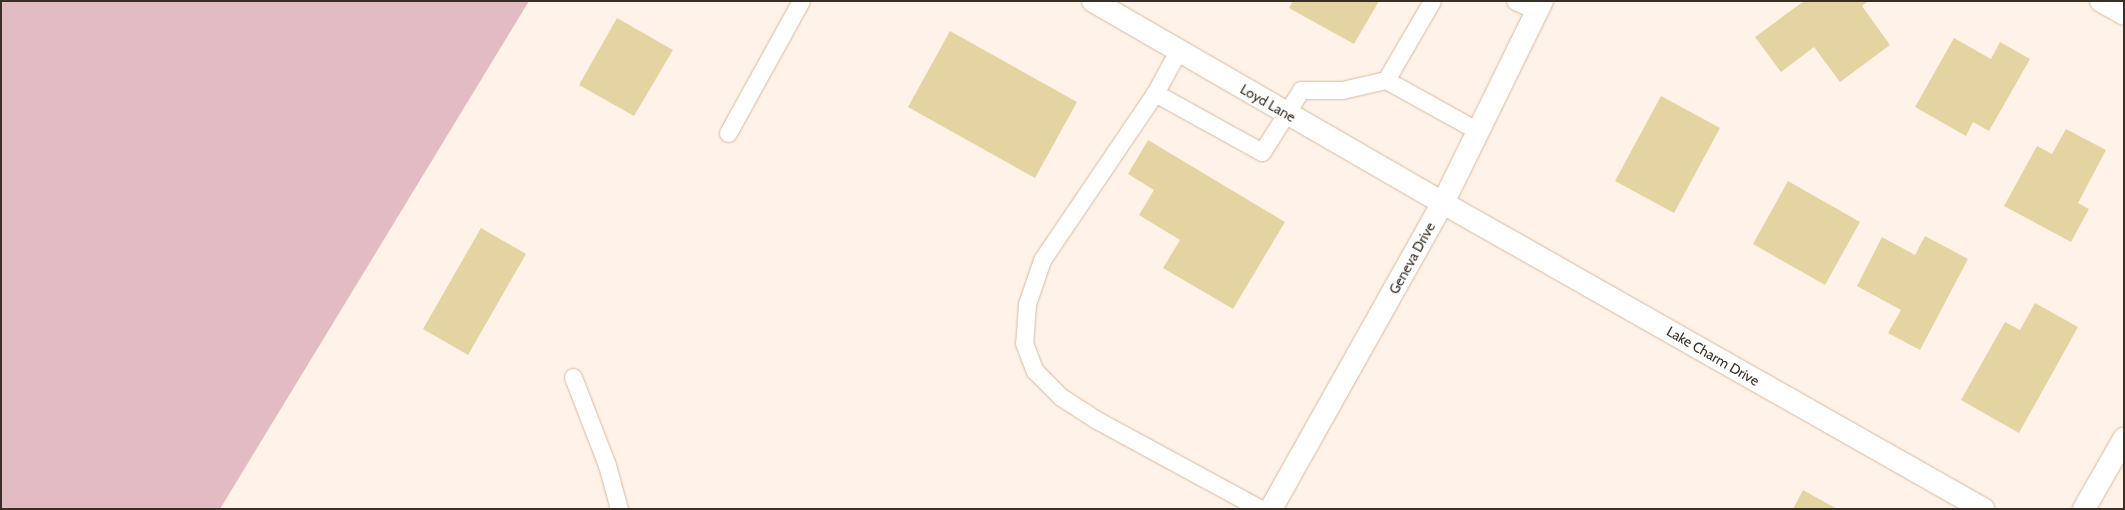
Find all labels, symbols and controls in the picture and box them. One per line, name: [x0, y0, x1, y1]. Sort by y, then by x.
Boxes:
street label: Loyd Lane: [1237, 80, 1299, 126]
street label: Geneva Drive: [1385, 219, 1439, 297]
street label: Lake Charm Drive: [1664, 323, 1762, 389]

